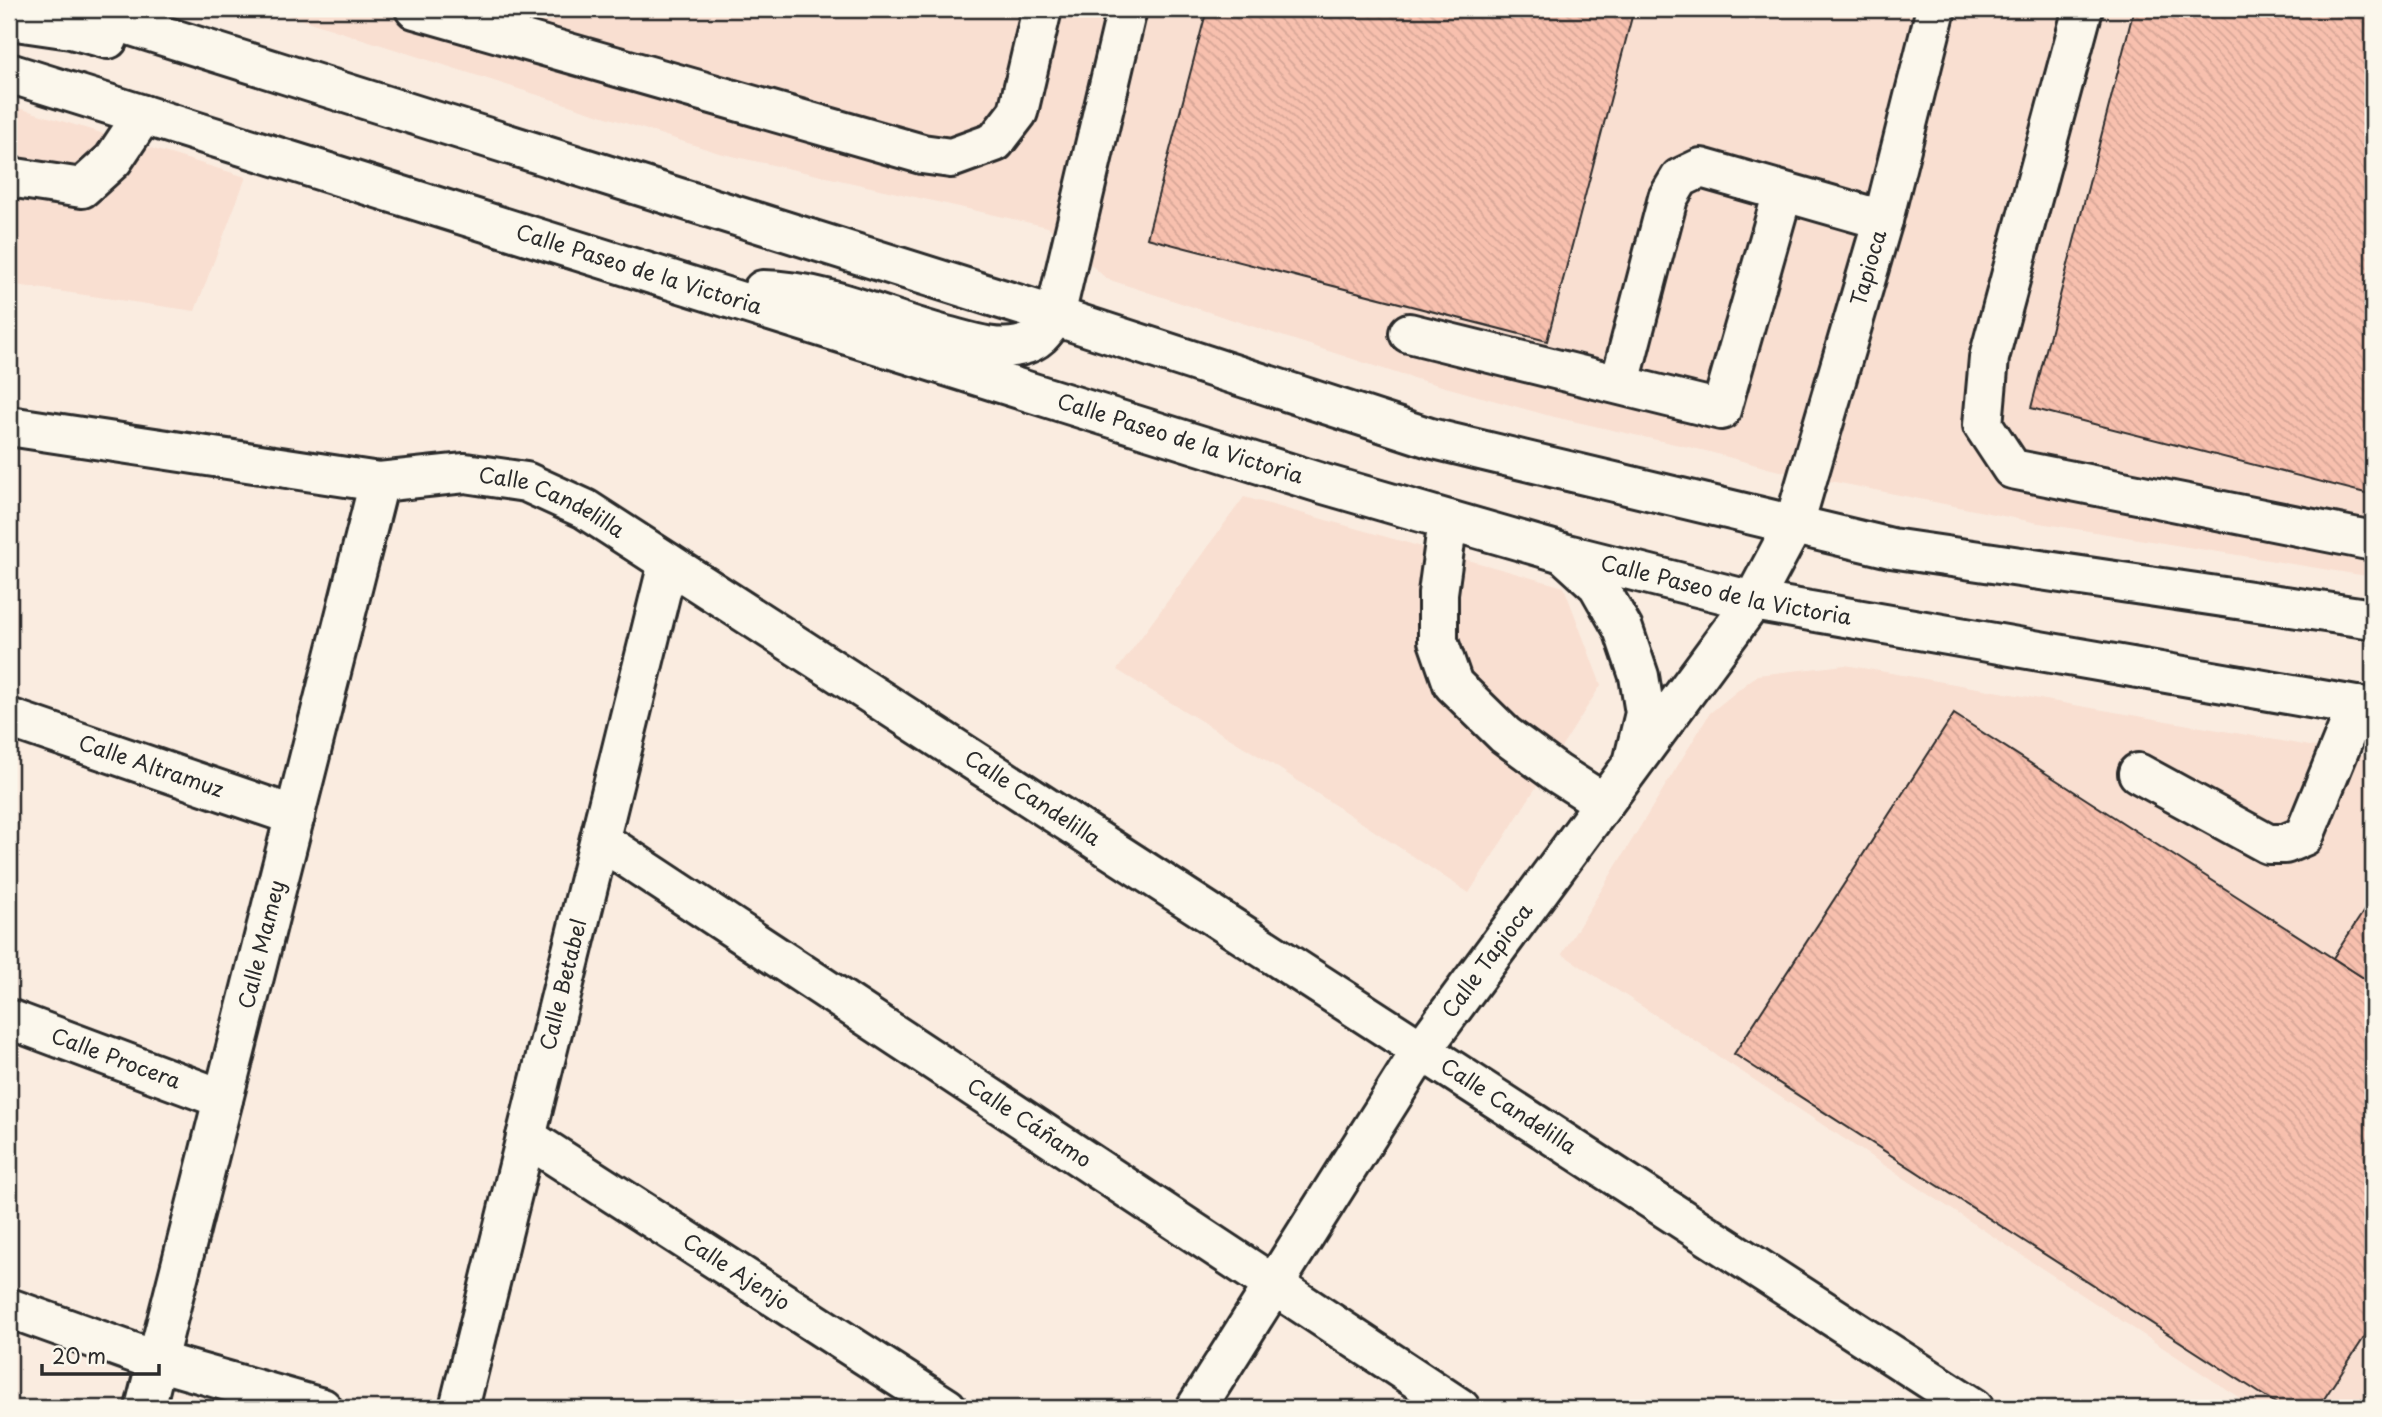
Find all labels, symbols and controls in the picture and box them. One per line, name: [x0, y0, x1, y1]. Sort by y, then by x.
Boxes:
street label: Calle Paseo de la Victoria: [512, 214, 767, 322]
street label: Tapioca: [1841, 226, 1893, 310]
street label: Calle Paseo de la Victoria: [1054, 384, 1308, 491]
street label: Calle Candelilla: [477, 457, 632, 545]
street label: Calle Paseo de la Victoria: [1598, 545, 1855, 632]
street label: Calle Altramuz: [75, 725, 228, 804]
street label: Calle Candelilla: [959, 741, 1108, 853]
street label: Calle Mamey: [228, 876, 292, 1012]
street label: Calle Tapioca: [1433, 895, 1539, 1024]
street label: Calle Betabel: [530, 915, 593, 1053]
street label: Calle Procera: [47, 1018, 186, 1096]
street label: Calle Candelilla: [1435, 1049, 1584, 1161]
street label: Calle Cáñamo: [961, 1069, 1099, 1174]
street label: Calle Ajenjo: [677, 1224, 797, 1317]
scale bar: [42, 1333, 159, 1377]
text: 20 m: [52, 1339, 106, 1371]

